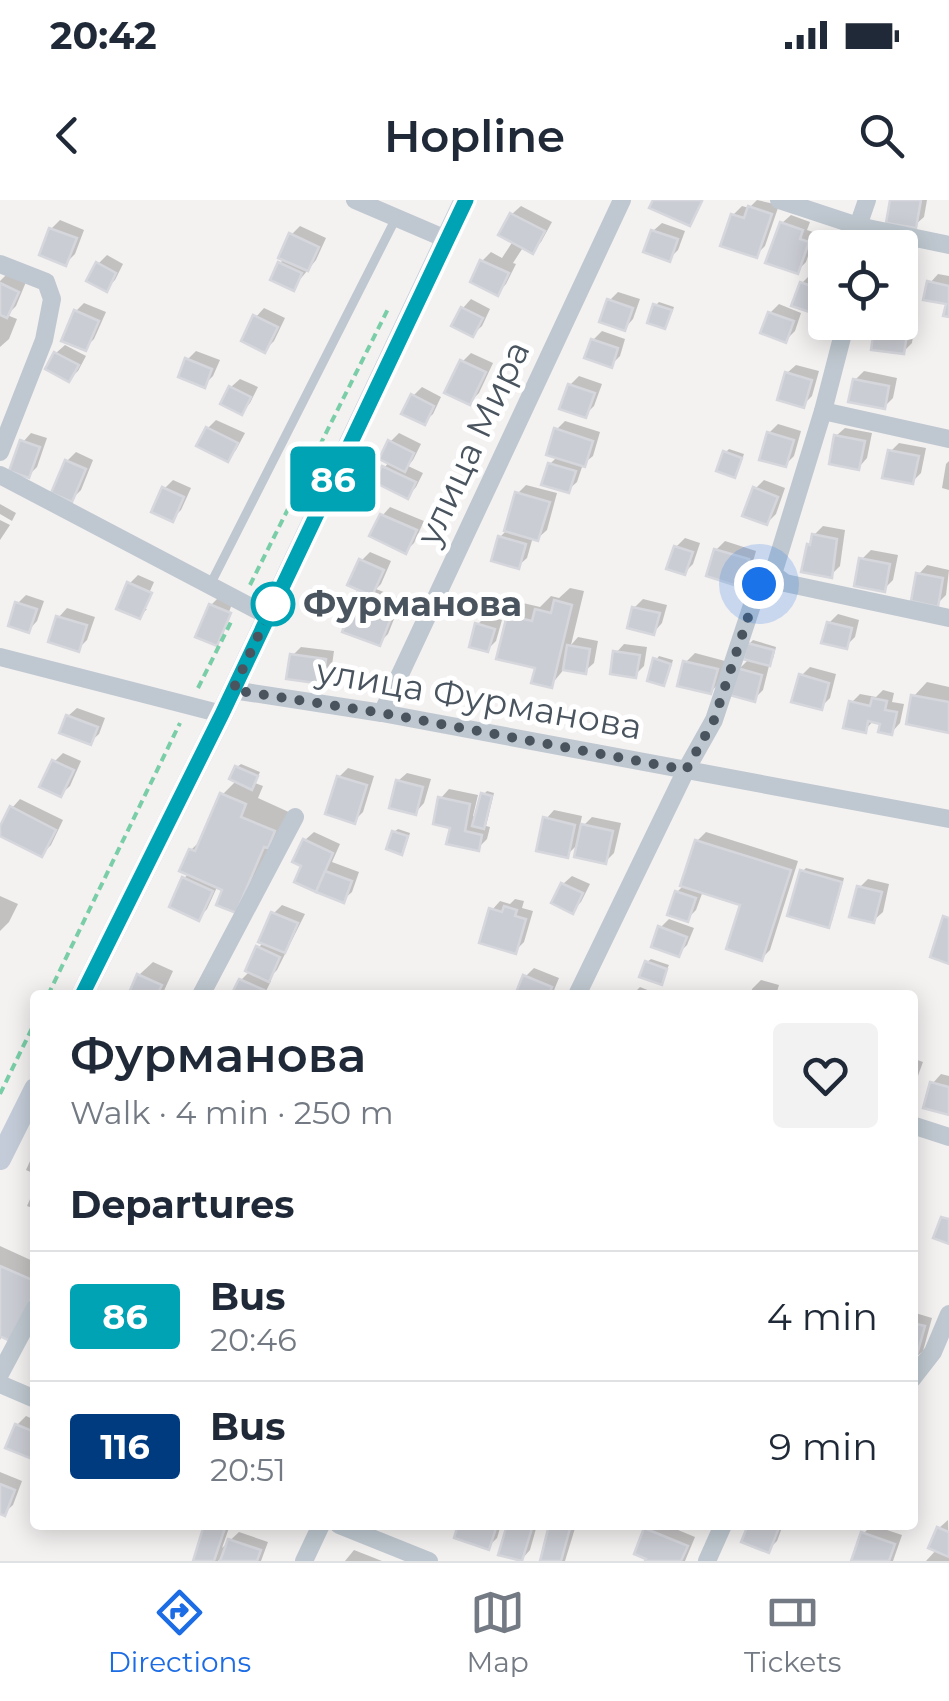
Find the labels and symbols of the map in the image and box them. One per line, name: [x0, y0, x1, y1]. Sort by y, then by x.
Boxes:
street label: улица Мира: [406, 334, 539, 553]
line badge: 86: [288, 446, 378, 512]
your location: [734, 559, 784, 609]
place label: Фурманова: [303, 582, 522, 625]
marker: Фурманова: [252, 583, 294, 625]
street label: улица Фурманова: [312, 649, 645, 748]

